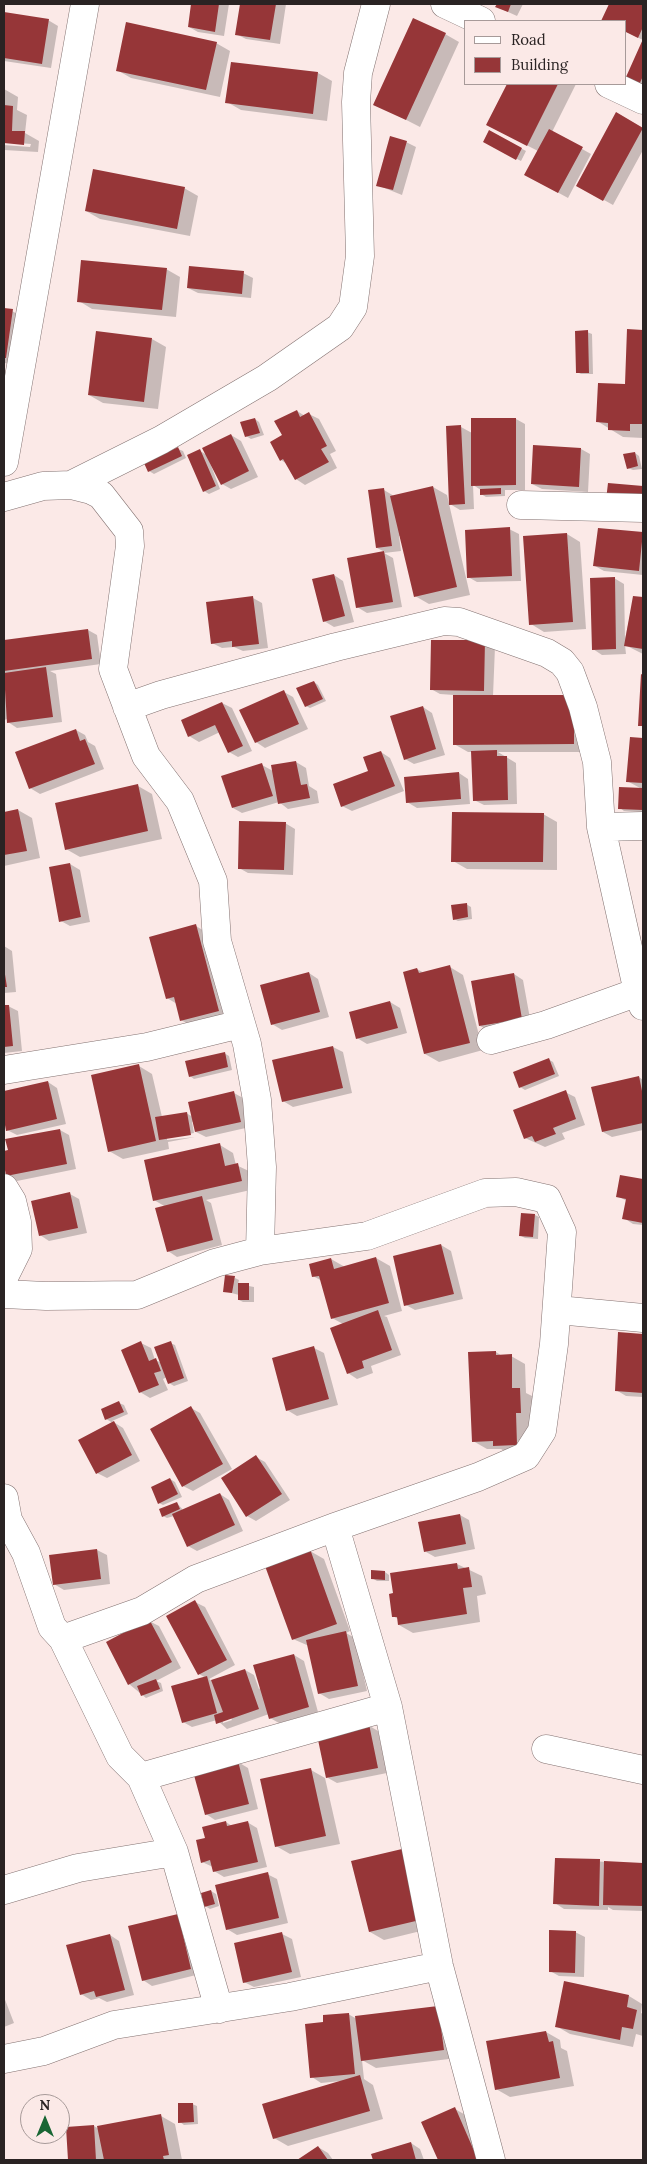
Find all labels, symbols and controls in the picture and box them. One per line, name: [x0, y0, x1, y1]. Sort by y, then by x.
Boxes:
legend: [464, 20, 627, 85]
text: Road: [511, 30, 546, 49]
text: Building: [511, 55, 568, 74]
north arrow: [20, 2094, 70, 2144]
text: N: [40, 2096, 50, 2114]

